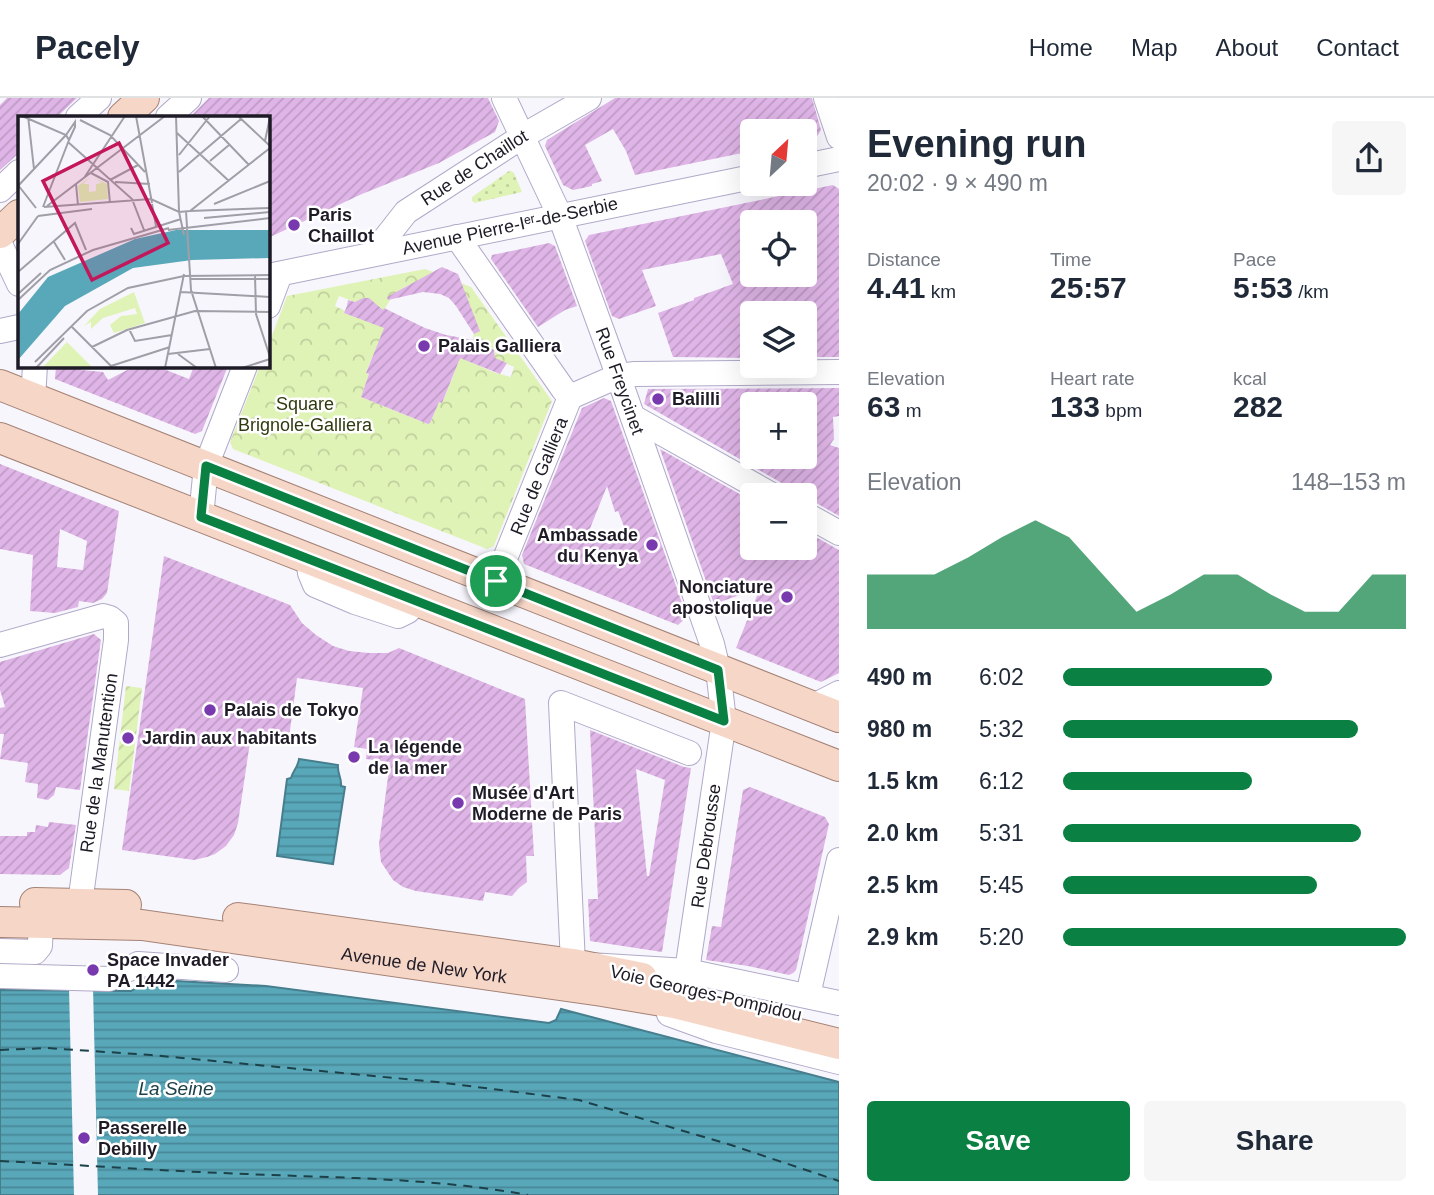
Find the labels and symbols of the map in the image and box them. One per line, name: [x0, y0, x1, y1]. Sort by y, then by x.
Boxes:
inset map: [18, 116, 270, 368]
north arrow: [740, 119, 817, 196]
street label: Rue de Chaillot: [417, 126, 531, 209]
street label: Avenue Pierre-Iᵉʳ-de-Serbie: [400, 193, 620, 259]
place label: Paris Chaillot: [308, 205, 374, 246]
marker: Paris Chaillot: [286, 217, 302, 233]
street label: Rue Freycinet: [592, 325, 648, 437]
place label: Palais Galliera: [438, 336, 562, 356]
marker: Palais Galliera: [416, 338, 432, 354]
place label: Balilli: [672, 389, 720, 409]
marker: Balilli: [650, 391, 666, 407]
park label: Square Brignole-Galliera: [238, 394, 373, 435]
street label: Rue de Galliera: [506, 413, 572, 538]
place label: Ambassade du Kenya: [537, 525, 639, 566]
marker: Ambassade du Kenya: [644, 537, 660, 553]
pin: [466, 551, 526, 611]
place label: Nonciature apostolique: [672, 577, 773, 618]
marker: Nonciature apostolique: [779, 589, 795, 605]
street label: Rue de la Manutention: [76, 672, 122, 854]
place label: Palais de Tokyo: [224, 700, 359, 720]
marker: Palais de Tokyo: [202, 702, 218, 718]
place label: Jardin aux habitants: [142, 728, 317, 748]
marker: Jardin aux habitants: [120, 730, 136, 746]
place label: La légende de la mer: [368, 737, 462, 778]
marker: La légende de la mer: [346, 749, 362, 765]
place label: Musée d'Art Moderne de Paris: [472, 783, 622, 824]
street label: Rue Debrousse: [687, 783, 725, 909]
marker: Musée d'Art Moderne de Paris: [450, 795, 466, 811]
street label: Avenue de New York: [340, 944, 509, 987]
place label: Space Invader PA 1442: [107, 950, 229, 991]
street label: Voie Georges-Pompidou: [608, 961, 804, 1025]
marker: Space Invader PA 1442: [85, 962, 101, 978]
water label: La Seine: [138, 1078, 214, 1099]
place label: Passerelle Debilly: [98, 1118, 187, 1159]
marker: Passerelle Debilly: [76, 1130, 92, 1146]

